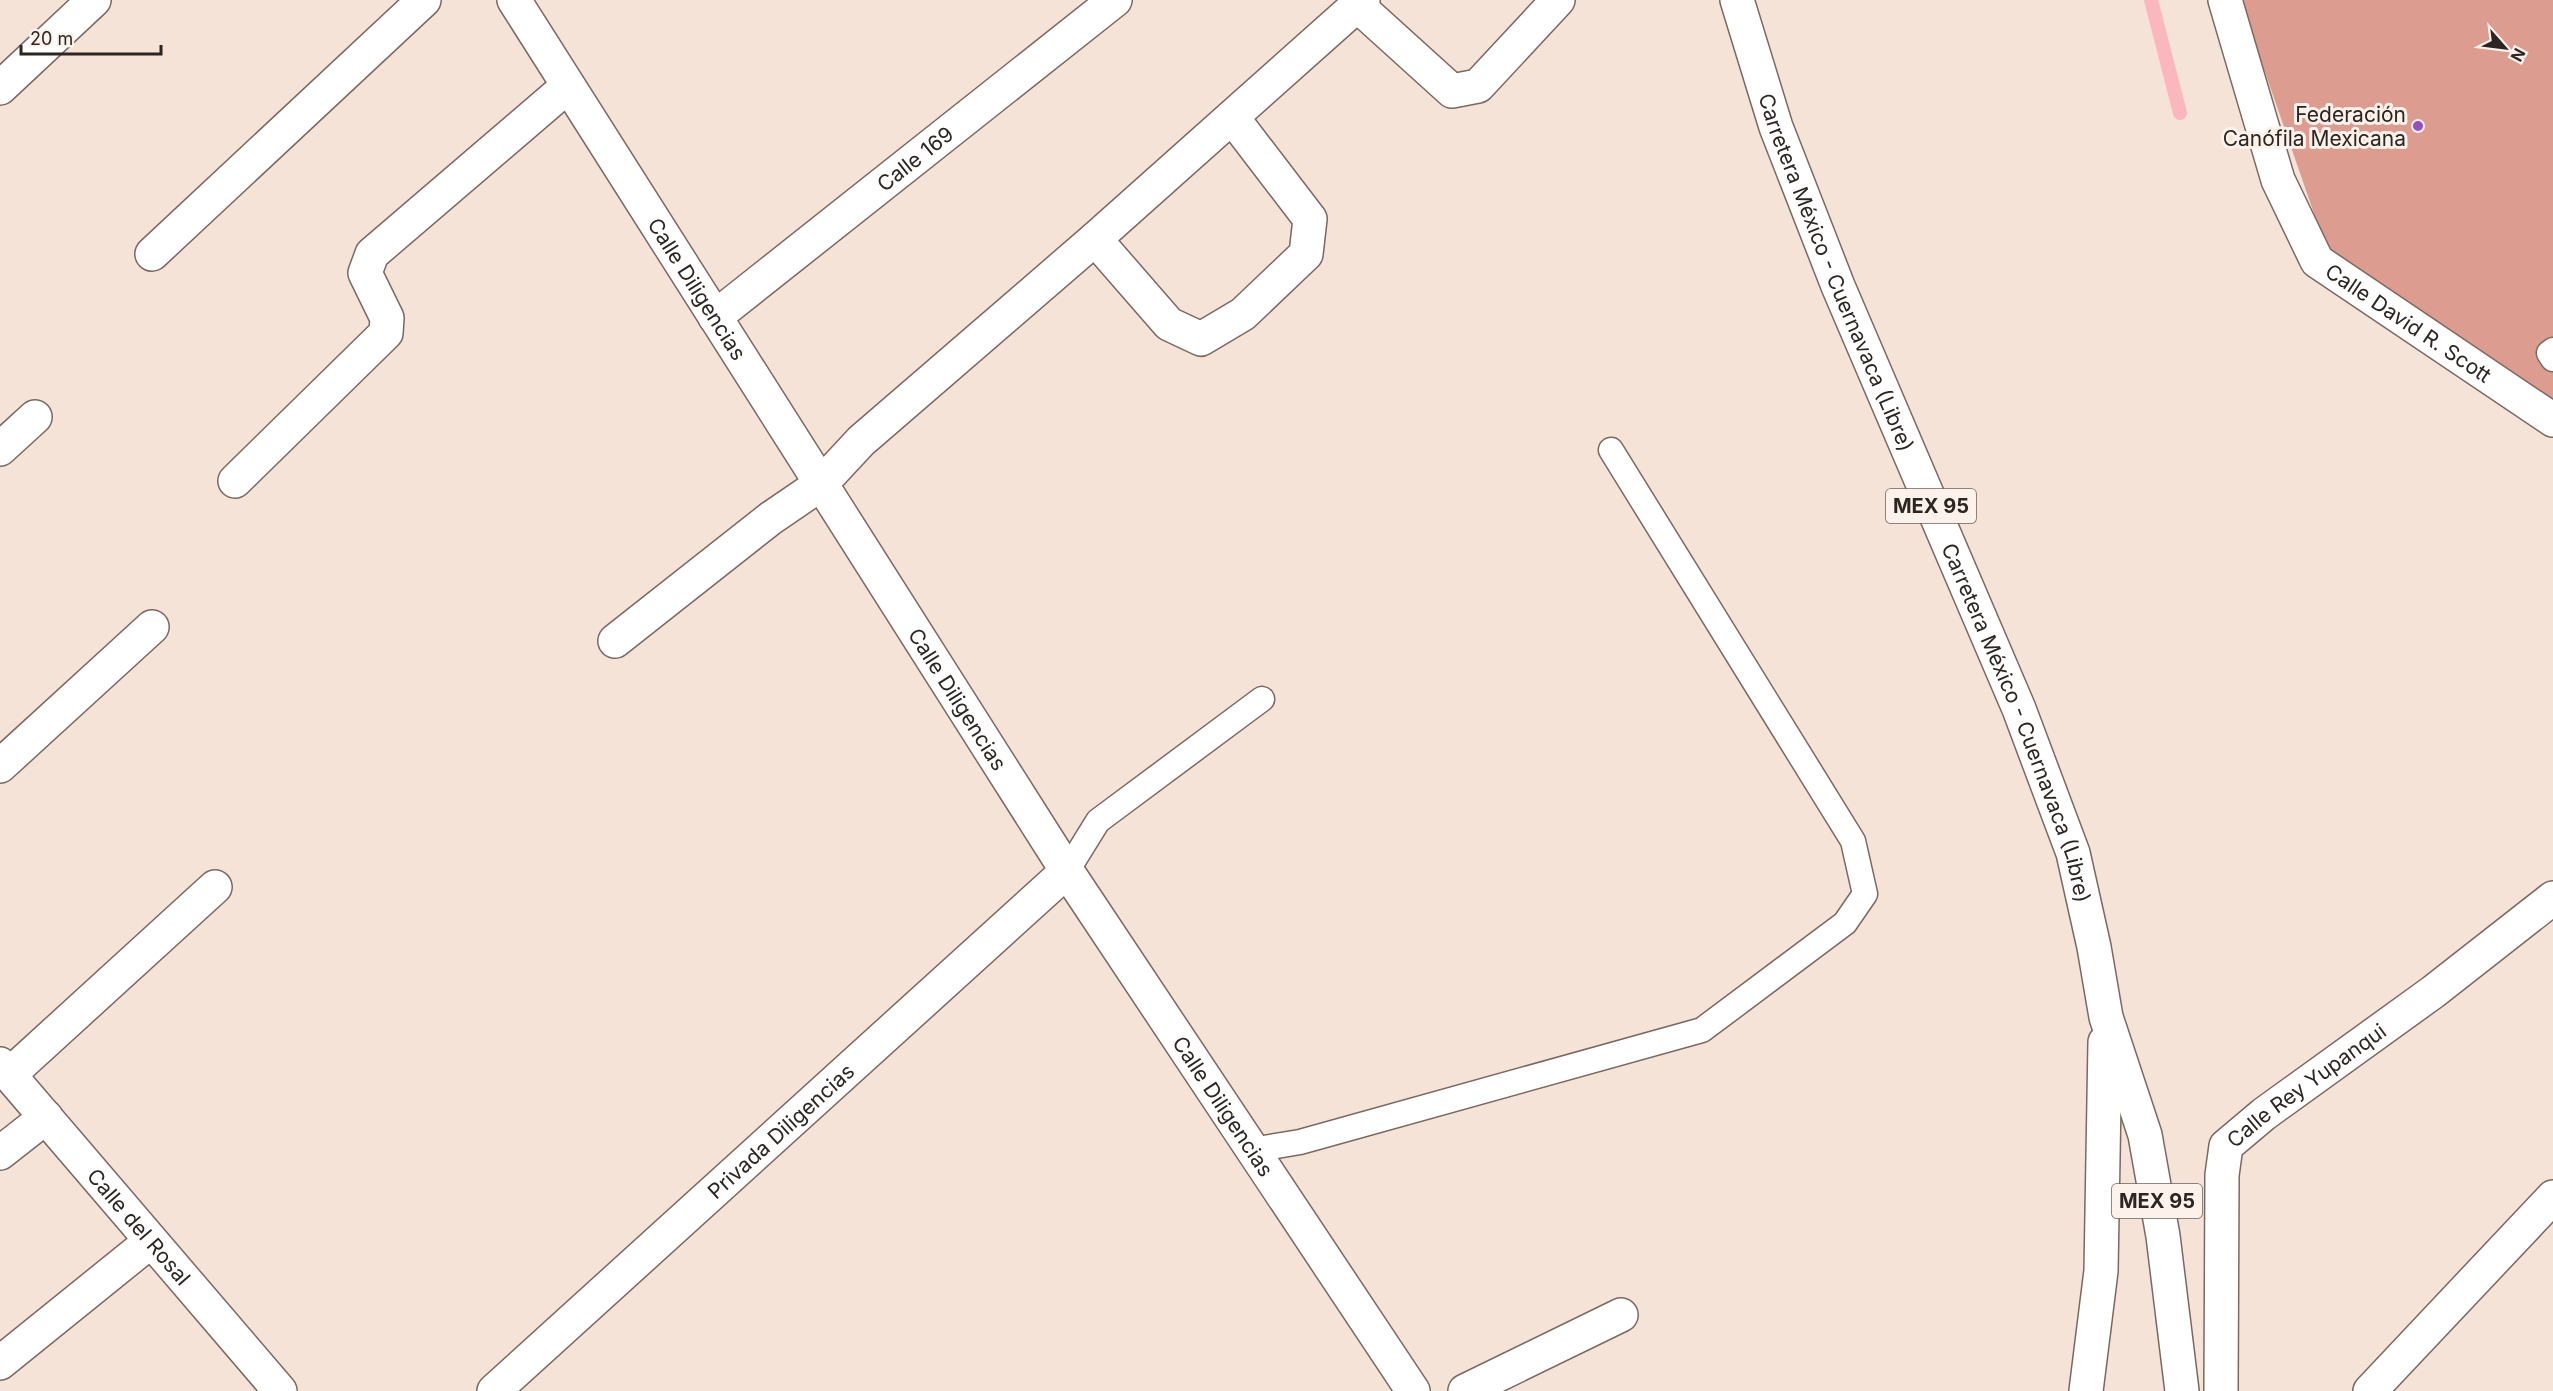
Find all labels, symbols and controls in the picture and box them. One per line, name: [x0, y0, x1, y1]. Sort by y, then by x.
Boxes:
scale bar: [21, 18, 160, 56]
north arrow: [2475, 18, 2535, 78]
text: 20 m: [30, 28, 73, 49]
text: N: [2507, 45, 2530, 65]
street label: Carretera México - Cuernavaca (Libre): [1754, 90, 1920, 455]
place label: Federación Canófila Mexicana: [2223, 102, 2406, 151]
marker: Federación Canófila Mexicana: [2411, 119, 2425, 133]
street label: Calle 169: [872, 121, 958, 196]
street label: Calle Diligencias: [643, 213, 752, 364]
street label: Calle David R. Scott: [2321, 258, 2496, 388]
road number: MEX 95: [1886, 489, 1976, 523]
street label: Carretera México - Cuernavaca (Libre): [1937, 539, 2096, 905]
street label: Calle Diligencias: [903, 623, 1012, 775]
street label: Calle Rey Yupanqui: [2222, 1018, 2390, 1152]
street label: Calle Diligencias: [1168, 1031, 1279, 1181]
street label: Privada Diligencias: [702, 1058, 859, 1204]
street label: Calle del Rosal: [82, 1163, 196, 1290]
road number: MEX 95: [2112, 1184, 2202, 1218]

